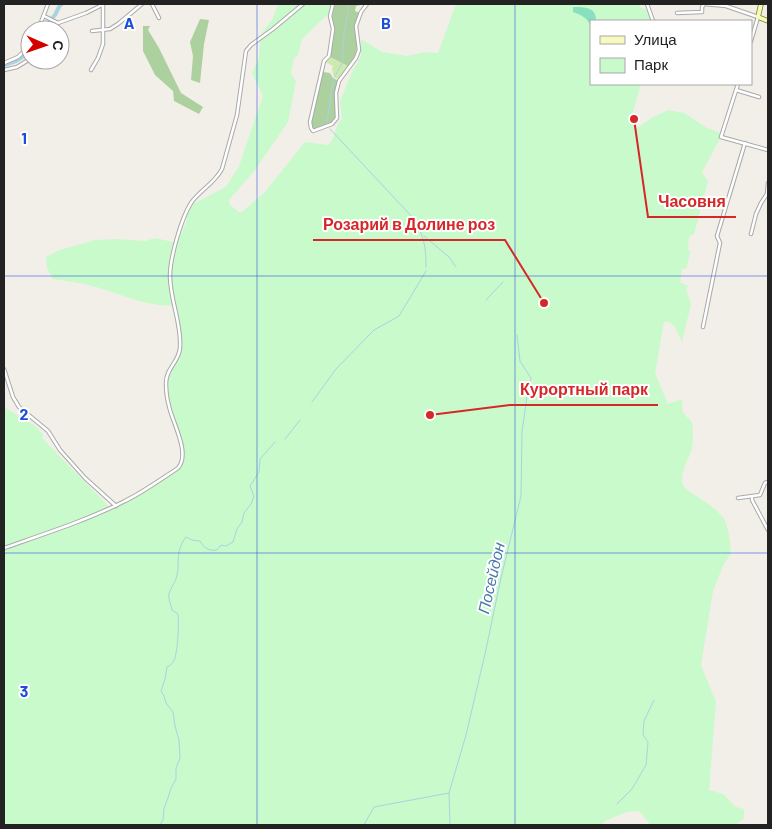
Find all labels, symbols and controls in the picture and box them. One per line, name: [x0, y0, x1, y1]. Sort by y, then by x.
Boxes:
text: A: [124, 13, 135, 32]
text: B: [381, 13, 391, 32]
north arrow: [20, 20, 70, 70]
legend: [590, 20, 752, 85]
text: Улица: [634, 30, 677, 48]
text: С: [50, 40, 67, 51]
text: Парк: [634, 55, 668, 73]
text: 1: [21, 128, 27, 147]
callout: Часовня: [648, 186, 736, 217]
text: Часовня: [658, 191, 726, 210]
callout: Розарий в Долине роз: [313, 209, 505, 240]
text: Розарий в Долине роз: [323, 214, 495, 233]
callout: Курортный парк: [510, 374, 658, 405]
text: Курортный парк: [520, 379, 649, 398]
text: 2: [20, 404, 29, 423]
water label: Посейдон: [473, 540, 508, 616]
text: 3: [20, 681, 28, 700]

